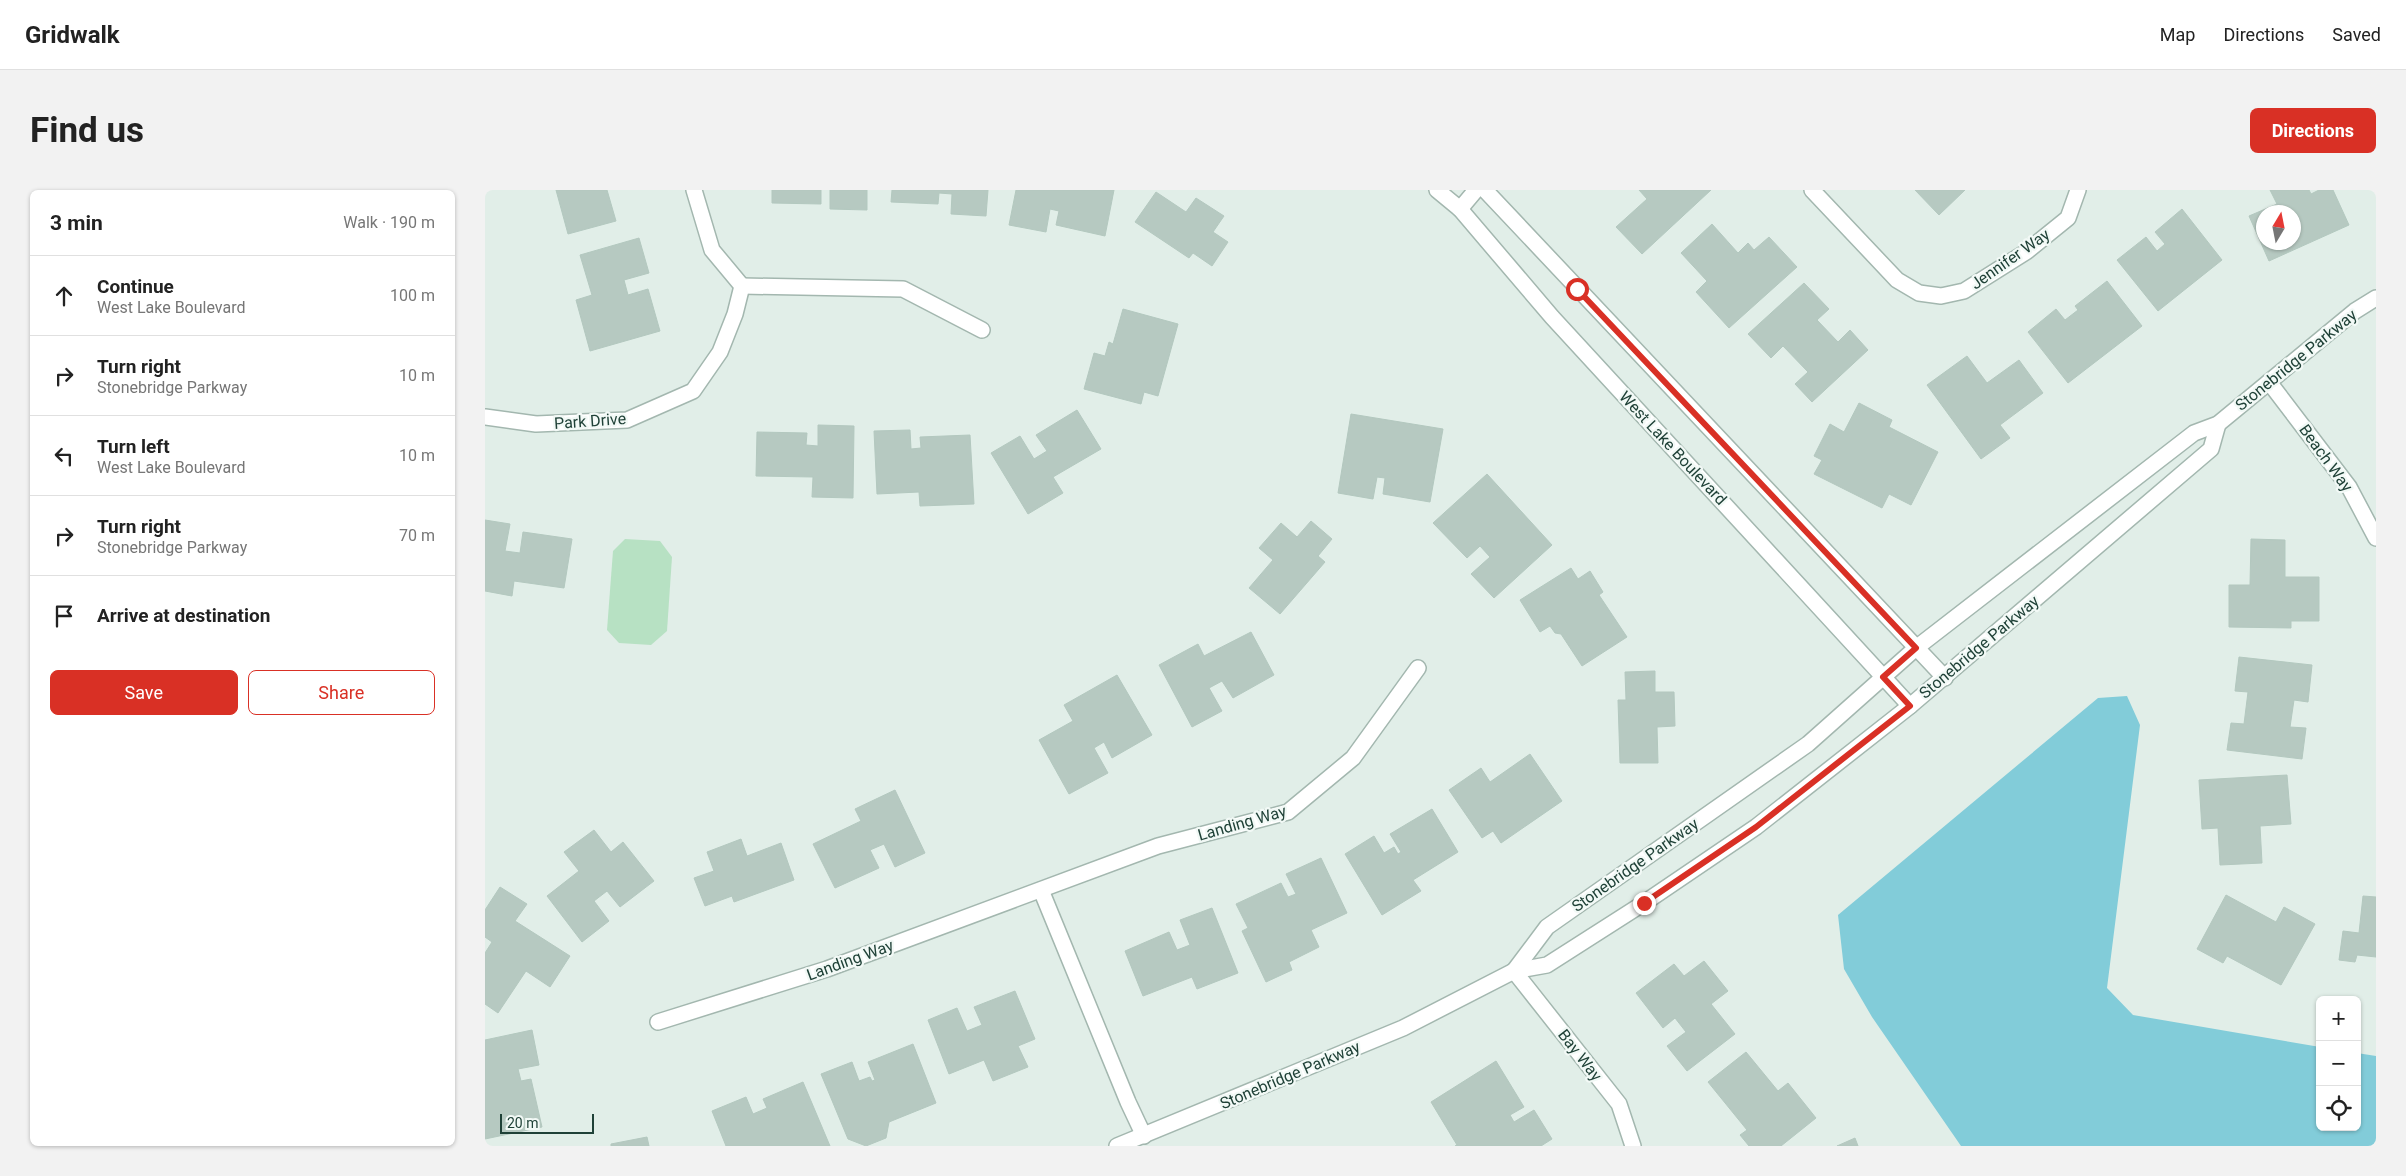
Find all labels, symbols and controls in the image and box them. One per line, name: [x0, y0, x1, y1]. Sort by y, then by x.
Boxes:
text: Gridwalk: [25, 21, 120, 49]
text: Map: [2160, 24, 2195, 45]
text: Directions: [2223, 24, 2304, 45]
text: Saved: [2332, 24, 2381, 45]
button: Directions: [2250, 108, 2376, 153]
text: Find us: [30, 110, 144, 151]
north arrow: [2256, 205, 2301, 250]
text: 3 min: [50, 211, 103, 235]
text: Walk · 190 m: [343, 213, 435, 232]
street label: Jennifer Way: [1967, 225, 2054, 293]
text: Continue: [97, 275, 174, 298]
route start: [1566, 278, 1589, 301]
icon: ahead: [50, 282, 78, 310]
text: 100 m: [390, 286, 435, 305]
text: West Lake Boulevard: [97, 298, 245, 317]
street label: Stonebridge Parkway: [2232, 305, 2361, 415]
text: Turn right: [97, 355, 181, 378]
icon: right: [50, 362, 78, 390]
text: 10 m: [399, 366, 435, 385]
text: Stonebridge Parkway: [97, 378, 247, 397]
street label: West Lake Boulevard: [1615, 387, 1731, 509]
street label: Park Drive: [553, 409, 627, 433]
street label: Beach Way: [2295, 421, 2357, 496]
text: Turn left: [97, 435, 170, 458]
icon: left: [50, 442, 78, 470]
text: 10 m: [399, 446, 435, 465]
text: West Lake Boulevard: [97, 458, 245, 477]
text: Turn right: [97, 515, 181, 538]
icon: right: [50, 522, 78, 550]
text: 70 m: [399, 526, 435, 545]
text: Stonebridge Parkway: [97, 538, 247, 557]
street label: Stonebridge Parkway: [1915, 591, 2043, 703]
icon: arrive: [50, 602, 78, 630]
text: Arrive at destination: [97, 604, 270, 627]
button: Save: [50, 670, 238, 715]
button: Share: [248, 670, 435, 715]
street label: Landing Way: [1196, 801, 1289, 845]
street label: Stonebridge Parkway: [1568, 814, 1702, 916]
route end: [1633, 892, 1656, 915]
street label: Landing Way: [804, 935, 896, 984]
map controls: [2316, 996, 2361, 1131]
button: +: [2316, 996, 2361, 1041]
street label: Bay Way: [1554, 1025, 1606, 1085]
street label: Stonebridge Parkway: [1217, 1037, 1363, 1113]
button: −: [2316, 1041, 2361, 1086]
button: locate: [2316, 1086, 2361, 1131]
scale bar: [500, 1111, 594, 1134]
text: 20 m: [507, 1115, 539, 1131]

